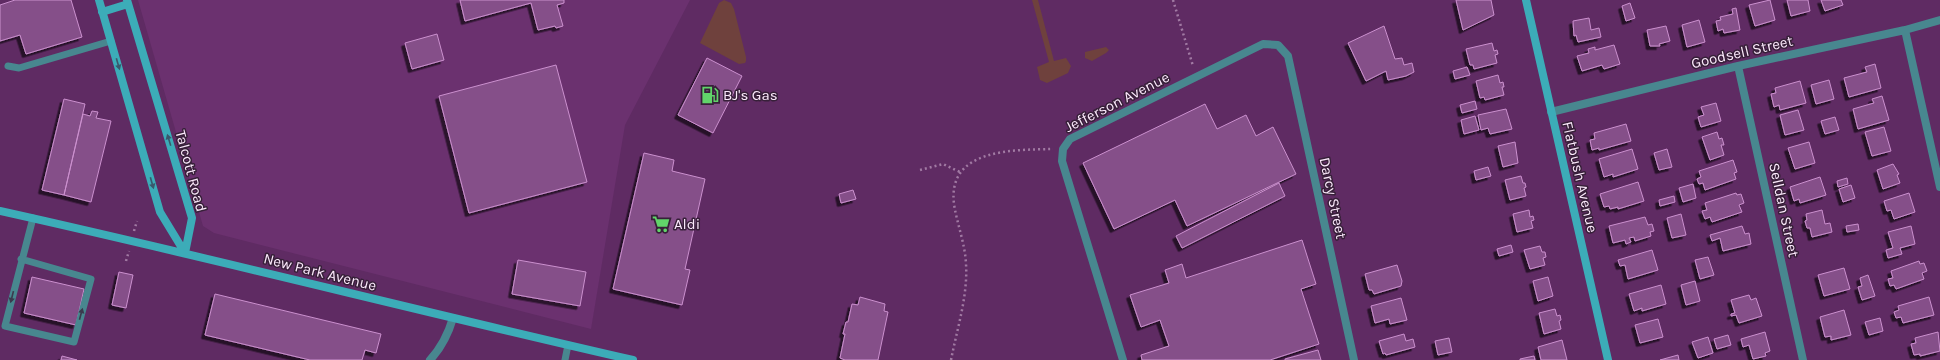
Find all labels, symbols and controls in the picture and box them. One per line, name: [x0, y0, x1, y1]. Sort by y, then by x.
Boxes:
street label: Goodsell Street: [1689, 31, 1795, 72]
one-way arrow: [115, 59, 121, 71]
street label: Jefferson Avenue: [1062, 68, 1172, 136]
fuel station icon: BJ's Gas: [700, 85, 720, 105]
place label: BJ's Gas: [723, 86, 778, 104]
street label: Flatbush Avenue: [1558, 120, 1602, 234]
street label: Talcott Road: [171, 128, 211, 214]
one-way arrow: [166, 134, 172, 146]
street label: Darcy Street: [1316, 156, 1351, 241]
street label: Selldan Street: [1765, 161, 1803, 259]
one-way arrow: [149, 178, 155, 190]
supermarket icon: Aldi: [651, 214, 671, 234]
place label: Aldi: [674, 215, 700, 233]
street label: New Park Avenue: [262, 249, 378, 295]
one-way arrow: [9, 291, 15, 303]
one-way arrow: [79, 308, 85, 320]

